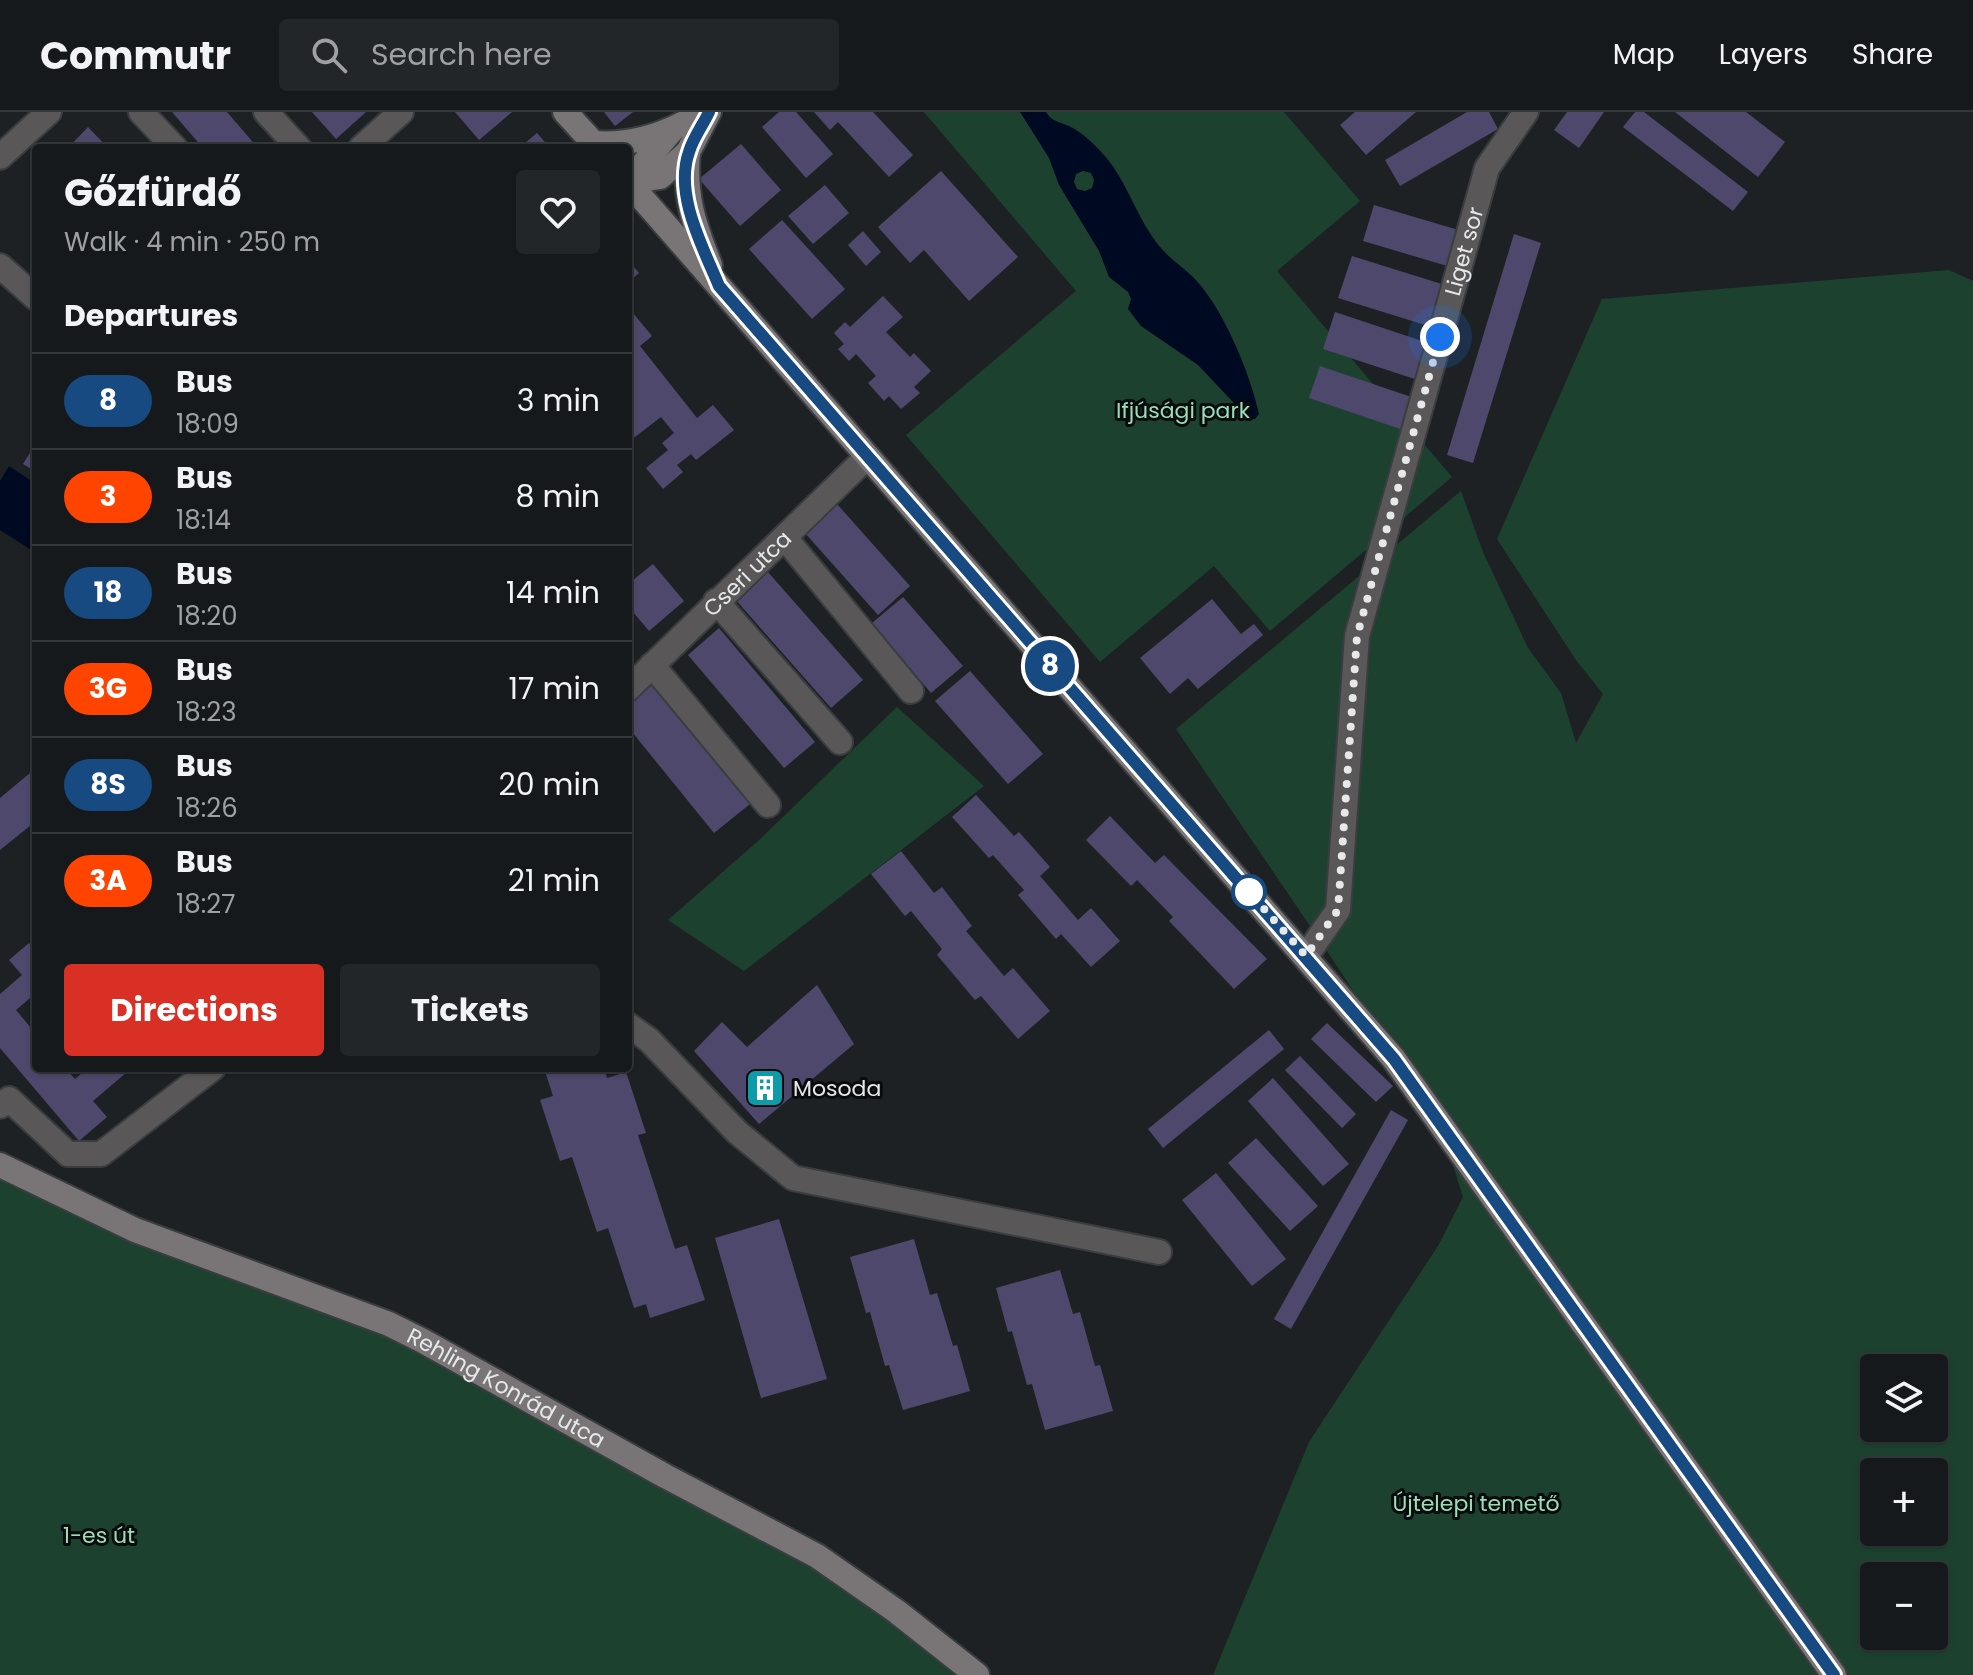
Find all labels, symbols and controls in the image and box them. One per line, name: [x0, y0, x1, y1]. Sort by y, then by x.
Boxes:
search box: [279, 19, 839, 91]
text: Commutr: [40, 29, 231, 82]
icon: search: [307, 33, 351, 77]
text: Search here: [371, 33, 552, 76]
text: Map: [1613, 35, 1675, 74]
text: Layers: [1719, 35, 1808, 74]
text: Share: [1852, 35, 1933, 74]
text: Gőzfürdő: [64, 166, 242, 219]
button: heart: [516, 170, 600, 254]
street label: Liget sor: [1437, 203, 1491, 299]
text: Walk · 4 min · 250 m: [64, 224, 320, 260]
text: Departures: [64, 294, 238, 337]
your location: [1420, 317, 1460, 357]
text: Bus: [176, 360, 233, 403]
text: 3 min: [517, 379, 600, 422]
text: 8: [99, 381, 117, 420]
park label: Ifjúsági park: [1116, 395, 1251, 426]
text: 18:09: [176, 406, 239, 442]
text: Bus: [176, 456, 233, 499]
text: 8 min: [516, 475, 600, 518]
text: 3: [100, 477, 116, 516]
text: 18:14: [176, 502, 231, 538]
street label: Cseri utca: [696, 523, 798, 623]
text: Bus: [176, 552, 233, 595]
text: 14 min: [506, 571, 600, 614]
text: 18: [94, 573, 122, 612]
text: 18:20: [176, 598, 238, 634]
line badge: 8: [1024, 640, 1076, 692]
text: 8: [1041, 646, 1059, 685]
text: Bus: [176, 648, 233, 691]
text: 17 min: [509, 667, 600, 710]
text: 3G: [89, 669, 127, 708]
text: 18:23: [176, 694, 237, 730]
text: Bus: [176, 744, 233, 787]
text: 20 min: [498, 763, 600, 806]
text: 8S: [90, 765, 126, 804]
text: 18:26: [176, 790, 238, 826]
text: Bus: [176, 840, 233, 883]
text: 21 min: [508, 859, 600, 902]
text: 3A: [89, 861, 127, 900]
unlabelled marker: [1232, 875, 1266, 909]
text: 18:27: [176, 886, 235, 922]
button: Directions: [64, 964, 324, 1056]
button: Tickets: [340, 964, 600, 1056]
building icon: Mosoda: [744, 1067, 786, 1109]
place label: Mosoda: [793, 1073, 881, 1104]
street label: Rehling Konrád utca: [402, 1320, 611, 1455]
map controls: [1860, 1354, 1948, 1650]
button: layers: [1860, 1354, 1948, 1442]
button: +: [1860, 1458, 1948, 1546]
park label: Újtelepi temető: [1392, 1488, 1560, 1519]
park label: 1-es út: [63, 1520, 135, 1551]
button: −: [1860, 1562, 1948, 1650]

